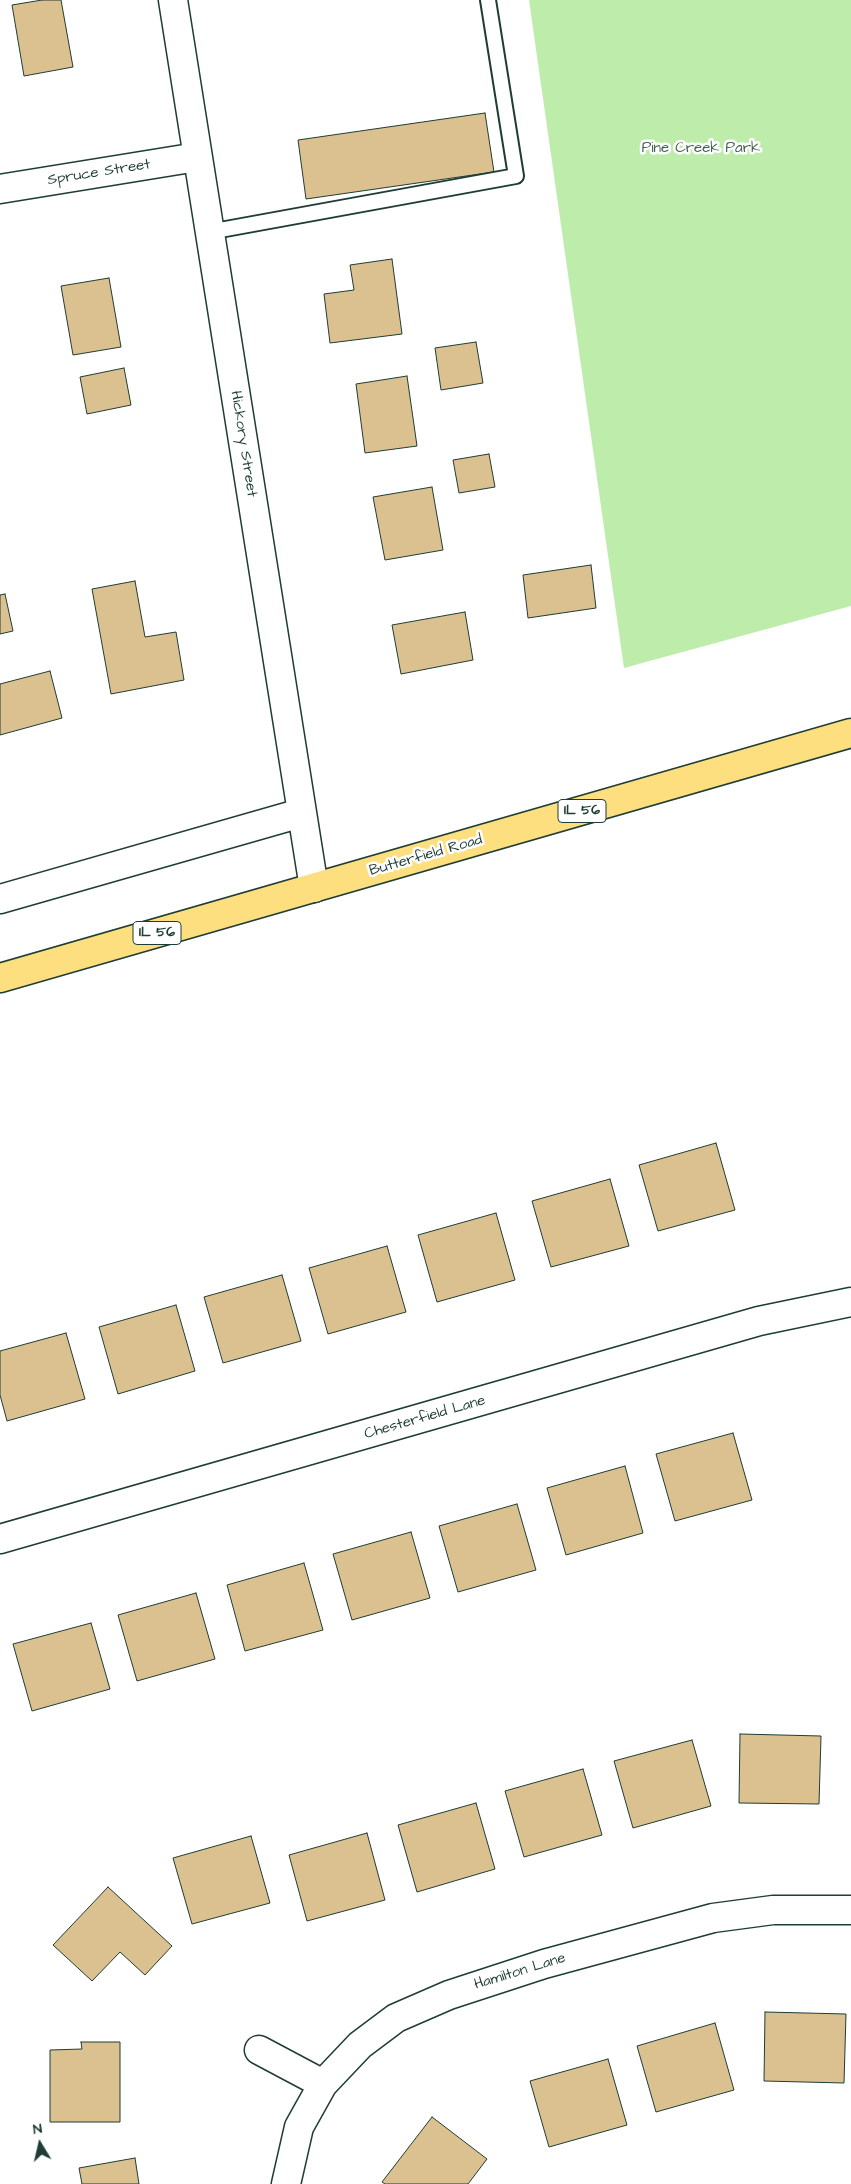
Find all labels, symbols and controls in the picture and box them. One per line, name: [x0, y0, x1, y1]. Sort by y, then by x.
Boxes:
park label: Pine Creek Park: [642, 140, 760, 158]
street label: Spruce Street: [46, 156, 152, 190]
street label: Hickory Street: [226, 390, 260, 498]
road number: IL 56: [558, 799, 606, 822]
street label: Butterfield Road: [367, 831, 485, 881]
road number: IL 56: [133, 921, 181, 944]
street label: Chesterfield Lane: [362, 1392, 488, 1444]
street label: Hamilton Lane: [472, 1950, 568, 1994]
north arrow: [15, 2119, 65, 2169]
text: N: [32, 2119, 44, 2140]

